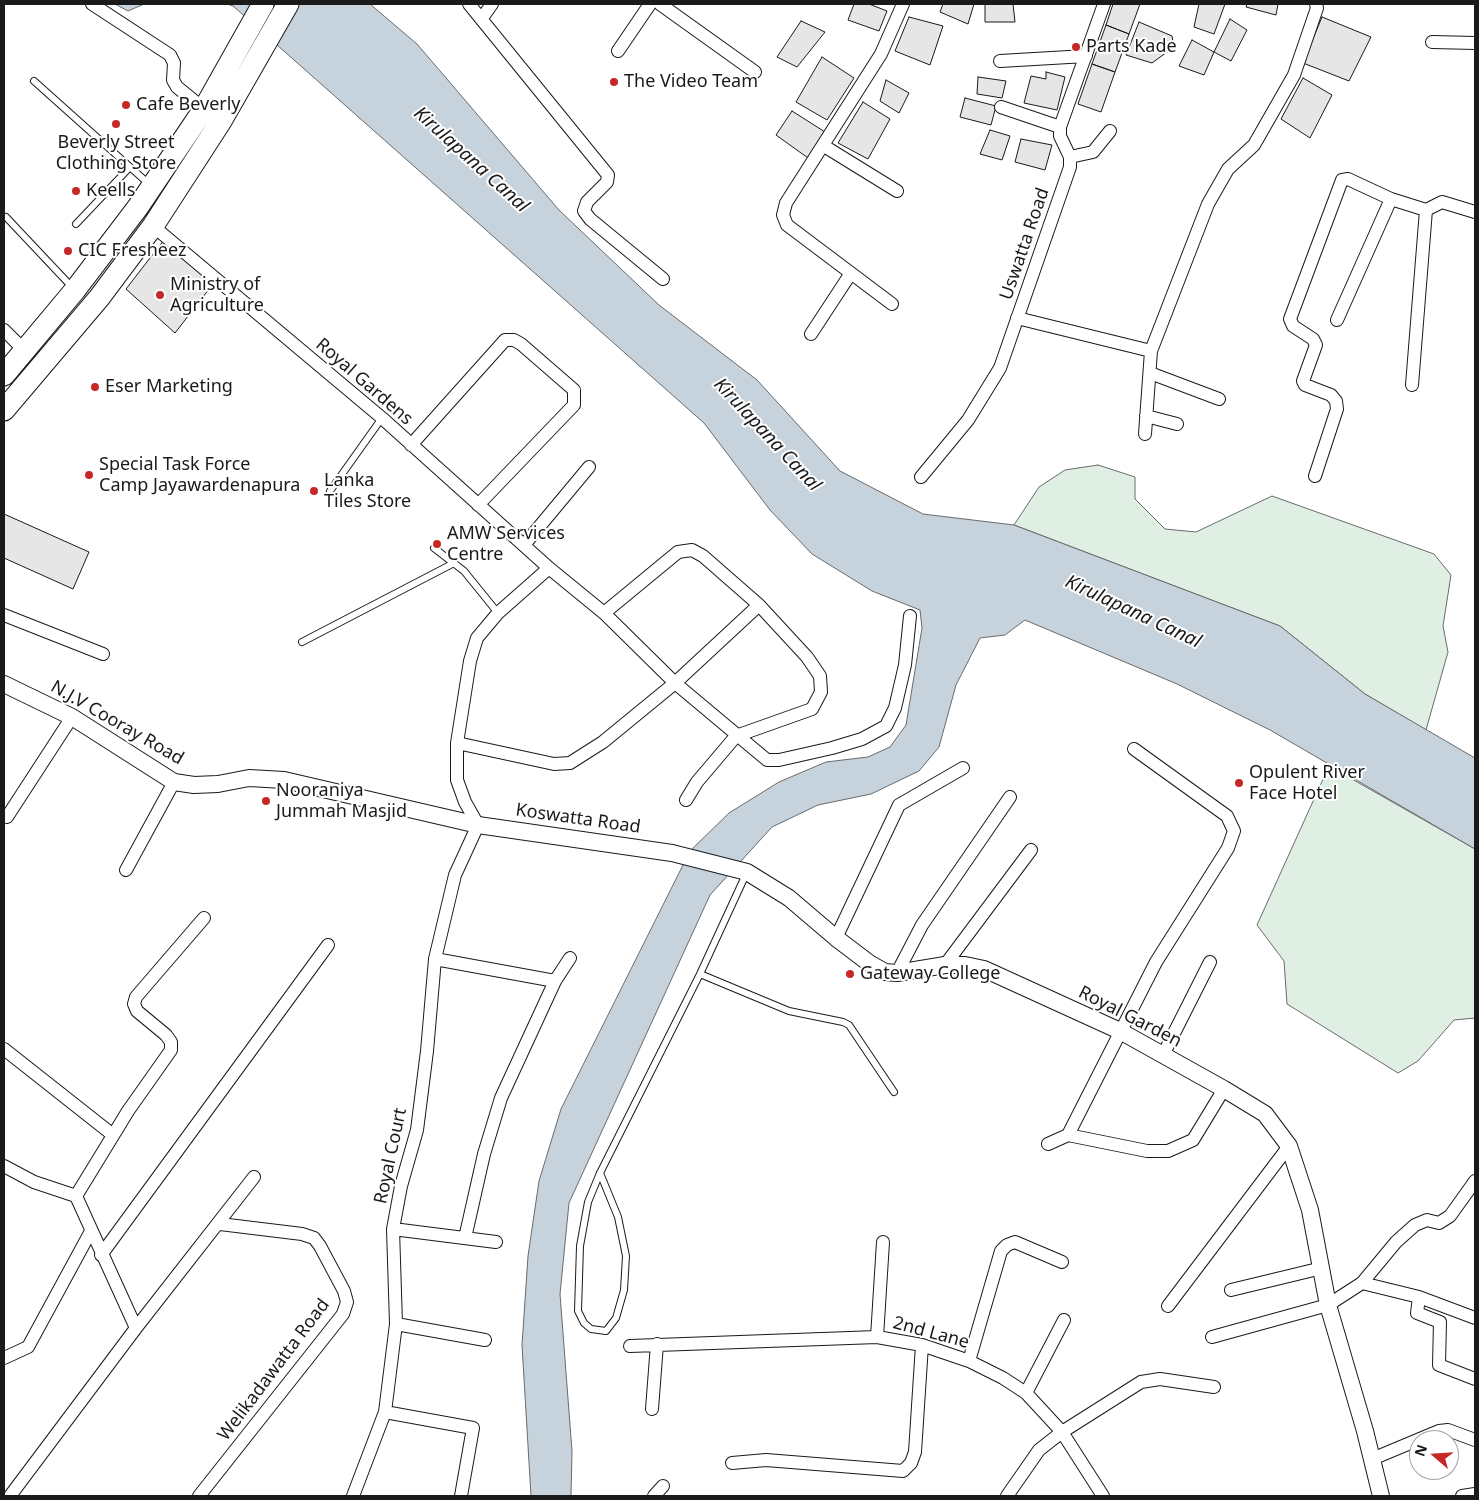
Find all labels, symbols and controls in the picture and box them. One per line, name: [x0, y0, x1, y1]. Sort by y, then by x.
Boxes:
place label: Parts Kade: [1086, 36, 1177, 58]
marker: Parts Kade: [1070, 41, 1082, 53]
place label: The Video Team: [624, 71, 758, 93]
marker: The Video Team: [608, 76, 620, 88]
place label: Cafe Beverly: [136, 94, 241, 116]
marker: Cafe Beverly: [120, 99, 132, 111]
water label: Kirulapana Canal: [409, 102, 533, 218]
marker: Beverly Street Clothing Store: [110, 118, 122, 130]
place label: Beverly Street Clothing Store: [56, 132, 176, 174]
place label: Keells: [86, 180, 135, 202]
marker: Keells: [70, 185, 82, 197]
street label: Uswatta Road: [996, 185, 1054, 303]
place label: CIC Fresheez: [78, 240, 186, 262]
marker: CIC Fresheez: [62, 245, 74, 257]
place label: Ministry of Agriculture: [170, 274, 264, 316]
marker: Ministry of Agriculture: [154, 289, 166, 301]
street label: Royal Gardens: [311, 334, 417, 430]
water label: Kirulapana Canal: [709, 373, 825, 497]
place label: Eser Marketing: [105, 376, 233, 398]
marker: Eser Marketing: [89, 381, 101, 393]
place label: Special Task Force Camp Jayawardenapura: [99, 454, 300, 496]
marker: Special Task Force Camp Jayawardenapura: [83, 469, 95, 481]
place label: Lanka Tiles Store: [324, 470, 411, 512]
marker: Lanka Tiles Store: [308, 485, 320, 497]
place label: AMW Services Centre: [447, 523, 565, 566]
marker: AMW Services Centre: [431, 538, 443, 550]
water label: Kirulapana Canal: [1062, 571, 1204, 653]
street label: N.J.V Cooray Road: [47, 676, 187, 770]
place label: Opulent River Face Hotel: [1249, 762, 1365, 804]
marker: Opulent River Face Hotel: [1233, 777, 1245, 789]
place label: Nooraniya Jummah Masjid: [276, 780, 407, 822]
marker: Nooraniya Jummah Masjid: [260, 795, 272, 807]
street label: Koswatta Road: [514, 800, 642, 838]
place label: Gateway College: [860, 963, 1001, 985]
marker: Gateway College: [844, 968, 856, 980]
street label: Royal Garden: [1075, 982, 1185, 1052]
street label: Royal Court: [370, 1106, 412, 1206]
street label: Welikadawatta Road: [214, 1295, 334, 1445]
street label: 2nd Lane: [891, 1312, 971, 1354]
north arrow: [1409, 1430, 1459, 1480]
text: N: [1409, 1442, 1431, 1459]

